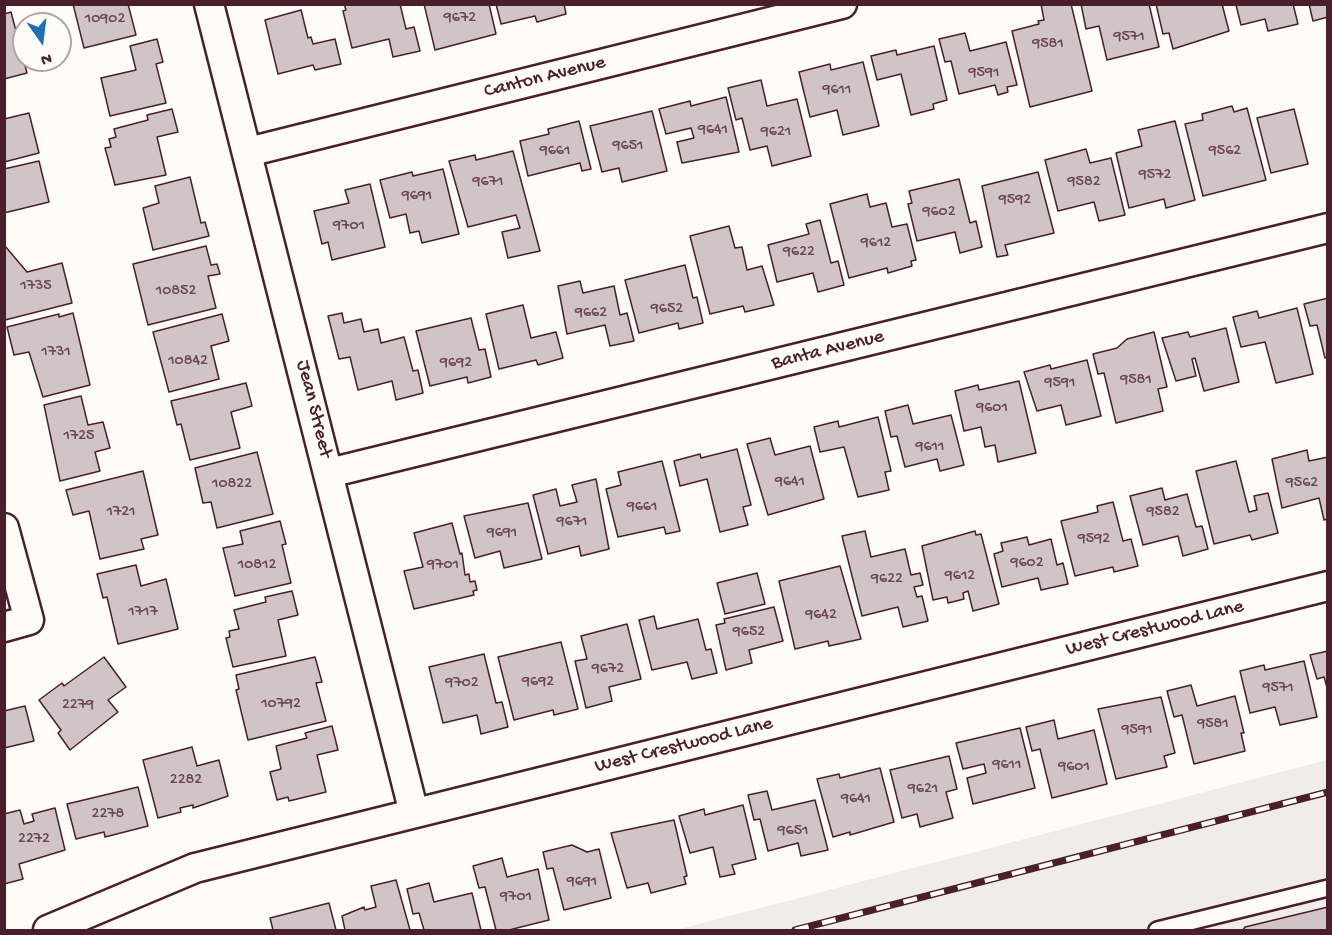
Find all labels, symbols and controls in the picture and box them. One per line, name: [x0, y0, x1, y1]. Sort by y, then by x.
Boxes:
house number: 9672: [444, 9, 476, 29]
house number: 10902: [85, 10, 125, 30]
north arrow: [12, 12, 72, 72]
house number: 9571: [1113, 28, 1145, 48]
house number: 9581: [1032, 35, 1064, 55]
text: N: [39, 48, 53, 68]
street label: Canton Avenue: [482, 51, 608, 105]
house number: 9591: [969, 64, 999, 84]
house number: 9611: [822, 81, 852, 101]
house number: 9641: [698, 121, 728, 141]
house number: 9621: [761, 123, 791, 143]
house number: 9651: [612, 137, 644, 157]
house number: 9661: [540, 142, 570, 162]
house number: 9562: [1209, 142, 1241, 162]
house number: 9572: [1139, 166, 1171, 186]
house number: 9671: [473, 173, 503, 193]
house number: 9582: [1067, 173, 1101, 193]
house number: 9691: [402, 187, 432, 207]
house number: 9592: [999, 191, 1031, 211]
house number: 9602: [922, 203, 956, 223]
house number: 9701: [333, 217, 365, 237]
house number: 9612: [861, 234, 891, 254]
house number: 9622: [783, 243, 815, 263]
house number: 1735: [20, 277, 52, 297]
house number: 10852: [156, 282, 196, 302]
house number: 9652: [651, 300, 683, 320]
house number: 9662: [575, 304, 607, 324]
street label: Banta Avenue: [769, 325, 887, 377]
house number: 1731: [41, 343, 71, 363]
house number: 10842: [168, 352, 208, 372]
house number: 9692: [440, 354, 472, 374]
street label: Jean Street: [289, 358, 337, 460]
house number: 9581: [1120, 371, 1152, 391]
house number: 9591: [1045, 374, 1075, 394]
house number: 9601: [976, 399, 1008, 419]
house number: 1725: [63, 427, 95, 447]
house number: 9611: [915, 438, 945, 458]
house number: 9641: [775, 473, 805, 493]
house number: 9562: [1286, 474, 1318, 494]
house number: 10822: [212, 475, 252, 495]
house number: 9661: [627, 498, 657, 518]
house number: 1721: [106, 503, 136, 523]
house number: 9582: [1146, 503, 1180, 523]
house number: 9671: [557, 513, 587, 533]
house number: 9691: [487, 524, 517, 544]
house number: 9592: [1078, 530, 1110, 550]
house number: 9602: [1010, 554, 1044, 574]
house number: 10812: [238, 556, 276, 576]
house number: 9701: [427, 556, 459, 576]
house number: 9612: [945, 567, 975, 587]
house number: 9622: [871, 570, 903, 590]
street label: West Crestwood Lane: [1064, 595, 1246, 663]
house number: 1717: [128, 603, 158, 623]
house number: 9642: [805, 606, 837, 626]
house number: 9652: [733, 623, 765, 643]
house number: 9672: [592, 660, 624, 680]
house number: 9692: [522, 673, 554, 693]
house number: 9702: [445, 674, 479, 694]
house number: 9571: [1262, 679, 1294, 699]
house number: 10792: [261, 695, 301, 715]
house number: 2279: [62, 696, 94, 716]
street label: West Crestwood Lane: [593, 712, 775, 780]
house number: 9581: [1197, 715, 1229, 735]
house number: 9591: [1122, 721, 1152, 741]
house number: 9611: [992, 756, 1022, 776]
house number: 9601: [1058, 758, 1090, 778]
house number: 2282: [170, 771, 202, 791]
house number: 9621: [908, 780, 938, 800]
house number: 9641: [841, 790, 871, 810]
house number: 2278: [92, 805, 124, 825]
house number: 9651: [777, 822, 808, 842]
house number: 2272: [18, 830, 50, 850]
house number: 9691: [567, 873, 597, 893]
house number: 9701: [500, 888, 532, 908]

